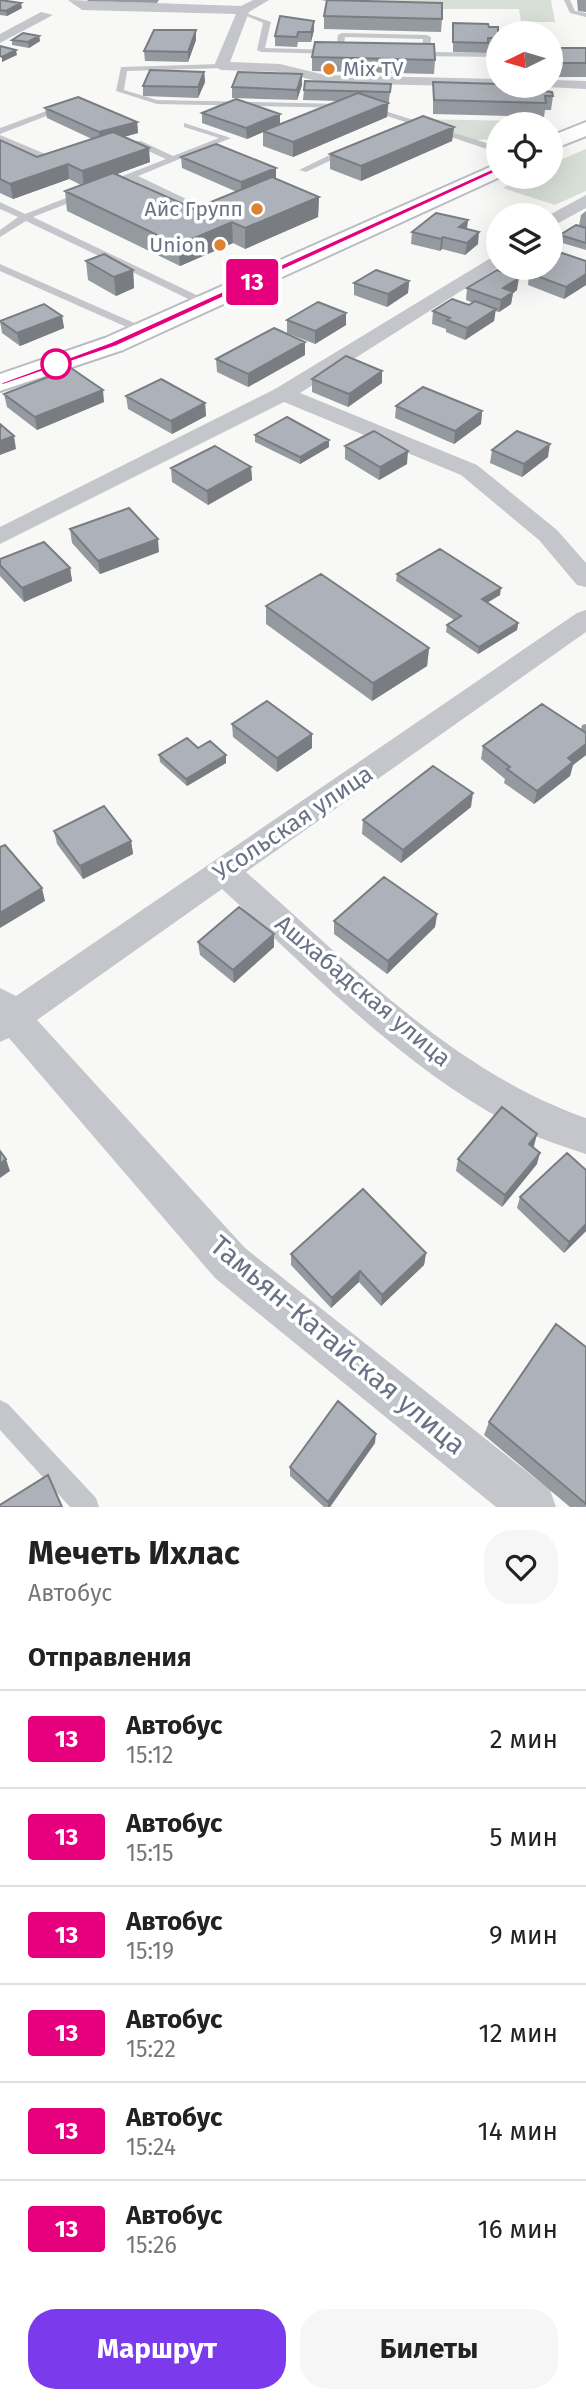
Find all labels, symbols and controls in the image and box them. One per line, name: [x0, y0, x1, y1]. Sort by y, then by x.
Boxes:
north arrow: [486, 21, 564, 98]
map controls: [486, 21, 563, 280]
place label: Mix TV: [343, 56, 404, 82]
marker: Mix TV: [321, 61, 337, 77]
button: locate: [486, 112, 563, 189]
place label: Айс Групп: [145, 196, 243, 222]
marker: Айс Групп: [249, 201, 265, 217]
button: layers: [486, 203, 563, 280]
place label: Union: [149, 232, 206, 258]
marker: Union: [212, 237, 228, 253]
line badge: 13: [220, 259, 284, 305]
text: 13: [240, 268, 264, 296]
unlabelled marker: [41, 349, 71, 379]
street label: Усольская улица: [208, 759, 378, 887]
street label: Ашхабадская улица: [270, 909, 456, 1073]
street label: Тамьян-Катайская улица: [204, 1229, 472, 1461]
button: heart: [484, 1530, 558, 1604]
text: Мечеть Ихлас: [28, 1533, 240, 1573]
text: Автобус: [28, 1579, 112, 1607]
text: Отправления: [28, 1642, 191, 1673]
text: Автобус: [126, 1710, 223, 1741]
text: 2 мин: [490, 1724, 558, 1755]
text: 13: [55, 1725, 78, 1753]
text: 15:12: [126, 1741, 173, 1769]
text: Автобус: [126, 1808, 223, 1839]
text: 5 мин: [490, 1822, 558, 1853]
text: 13: [55, 1823, 78, 1851]
text: 15:15: [126, 1839, 174, 1867]
text: Автобус: [126, 1906, 223, 1937]
text: 9 мин: [489, 1920, 558, 1951]
text: 13: [55, 1921, 78, 1949]
text: 15:19: [126, 1937, 174, 1965]
text: Автобус: [126, 2004, 223, 2035]
text: 12 мин: [479, 2018, 558, 2049]
text: 13: [55, 2019, 78, 2047]
text: 15:22: [126, 2035, 176, 2063]
text: Автобус: [126, 2102, 223, 2133]
text: 14 мин: [478, 2116, 558, 2147]
text: 13: [55, 2117, 78, 2145]
text: 15:24: [126, 2133, 176, 2161]
text: Автобус: [126, 2200, 223, 2231]
text: 16 мин: [478, 2214, 558, 2245]
text: 13: [55, 2215, 78, 2243]
text: 15:26: [126, 2231, 177, 2259]
button: Маршрут: [28, 2309, 286, 2389]
button: Билеты: [300, 2309, 558, 2389]

